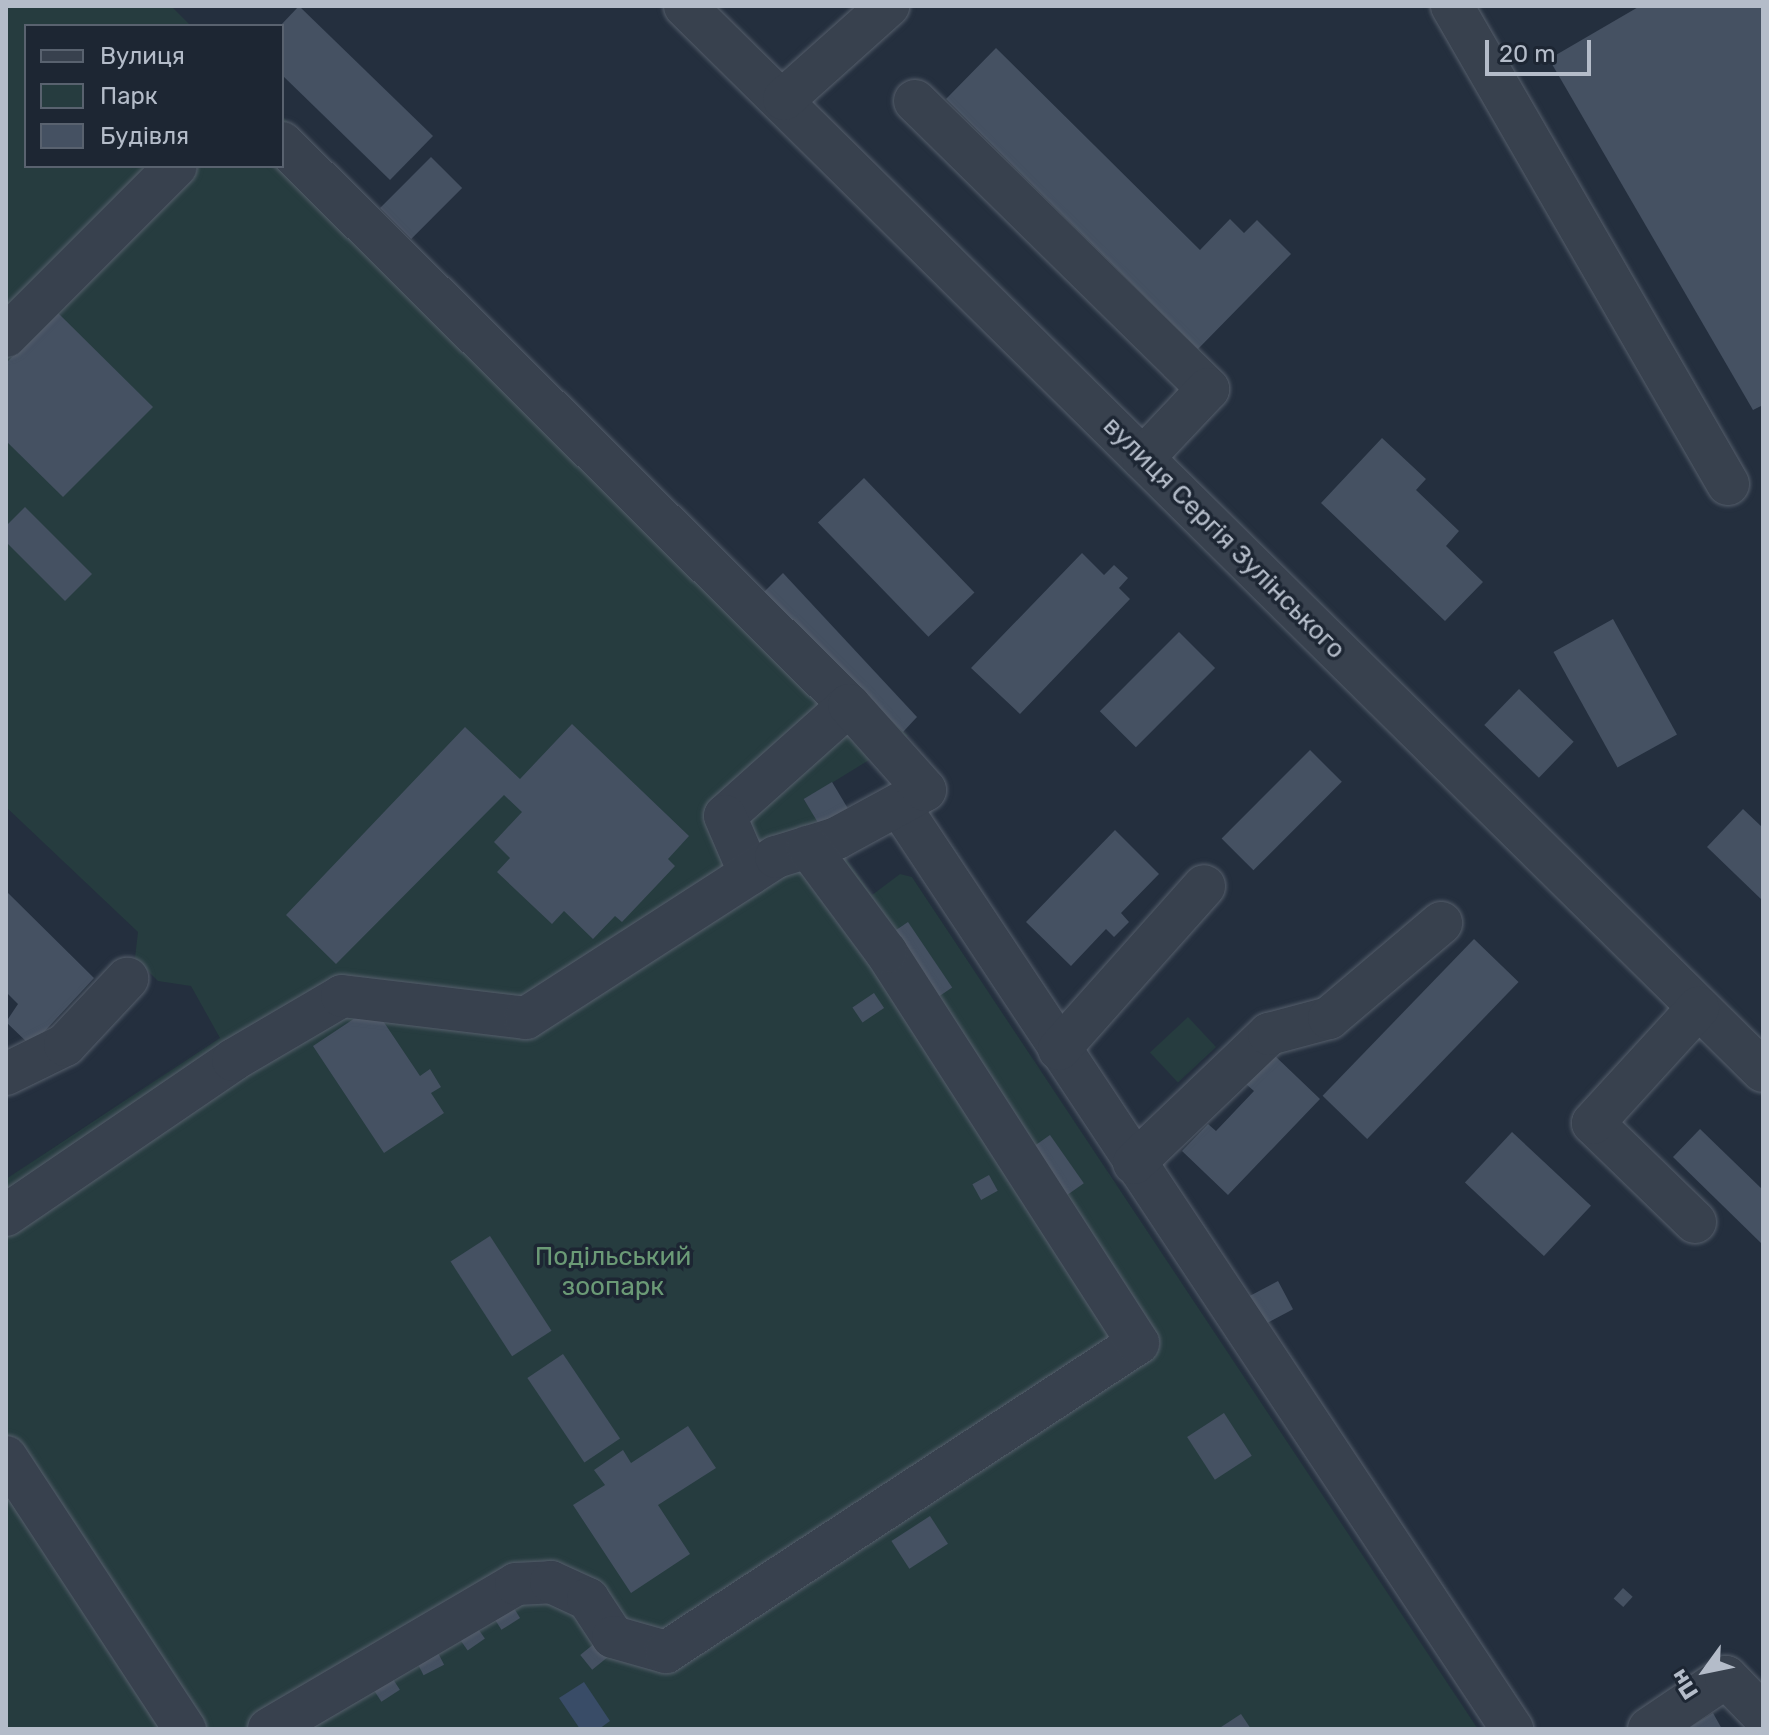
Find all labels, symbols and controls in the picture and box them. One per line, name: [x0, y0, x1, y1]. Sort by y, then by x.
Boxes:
legend: [24, 24, 284, 168]
scale bar: [1489, 24, 1595, 74]
text: 20 m: [1499, 40, 1556, 68]
text: Вулиця: [100, 42, 185, 70]
text: Парк: [100, 82, 158, 110]
text: Будівля: [100, 122, 189, 150]
street label: вулиця Сергія Зулінського: [1097, 411, 1351, 665]
park label: Подільський зоопарк: [535, 1241, 691, 1302]
north arrow: [1665, 1631, 1745, 1711]
text: Пн: [1665, 1664, 1704, 1704]

